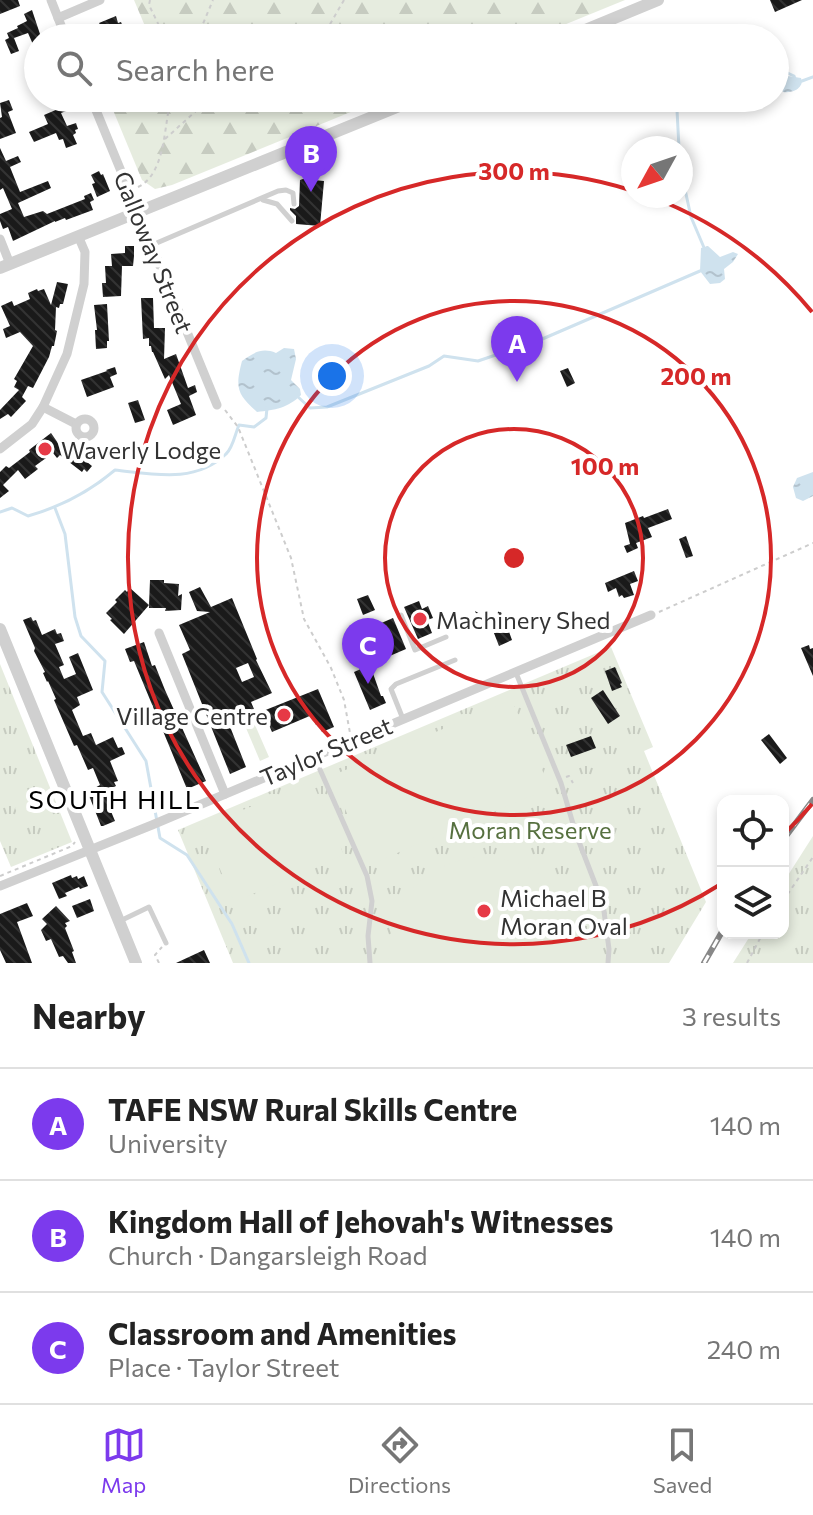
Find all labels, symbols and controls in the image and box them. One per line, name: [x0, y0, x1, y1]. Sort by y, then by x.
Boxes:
search box: [24, 24, 789, 112]
icon: search: [52, 46, 96, 90]
text: Search here: [116, 50, 275, 87]
pin: B: [285, 126, 337, 192]
north arrow: [621, 136, 693, 208]
text: 300 m: [478, 156, 550, 185]
street label: Galloway Street: [108, 167, 200, 337]
pin: A: [491, 316, 543, 382]
your location: [312, 356, 352, 396]
text: 200 m: [661, 361, 731, 390]
place label: Waverly Lodge: [61, 435, 221, 464]
marker: Waverly Lodge: [36, 440, 54, 458]
text: 100 m: [571, 451, 639, 480]
centre of rings: [500, 544, 528, 572]
place label: Machinery Shed: [436, 605, 610, 634]
marker: Machinery Shed: [411, 610, 429, 628]
pin: C: [342, 618, 394, 684]
place label: Village Centre: [116, 701, 268, 730]
marker: Village Centre: [275, 706, 293, 724]
street label: Taylor Street: [256, 710, 396, 792]
district label: SOUTH HILL: [28, 783, 202, 814]
map controls: [717, 795, 789, 939]
button: locate: [717, 795, 789, 867]
park label: Moran Reserve: [448, 815, 612, 844]
button: layers: [717, 867, 789, 939]
place label: Michael B Moran Oval: [500, 883, 628, 940]
marker: Michael B Moran Oval: [475, 902, 493, 920]
text: Nearby: [32, 994, 146, 1036]
text: 3 results: [682, 1000, 781, 1031]
text: TAFE NSW Rural Skills Centre: [108, 1090, 517, 1127]
text: A: [49, 1109, 67, 1140]
text: 140 m: [710, 1109, 781, 1140]
text: University: [108, 1127, 228, 1158]
text: Kingdom Hall of Jehovah's Witnesses: [108, 1202, 614, 1239]
text: B: [49, 1221, 67, 1252]
text: 140 m: [710, 1221, 781, 1252]
text: Church · Dangarsleigh Road: [108, 1239, 428, 1270]
text: Classroom and Amenities: [108, 1314, 457, 1351]
text: C: [49, 1333, 67, 1364]
text: 240 m: [707, 1333, 781, 1364]
text: Place · Taylor Street: [108, 1351, 339, 1382]
tab: Map: [101, 1423, 146, 1498]
tab: Directions: [348, 1423, 451, 1498]
tab: Saved: [653, 1423, 712, 1498]

